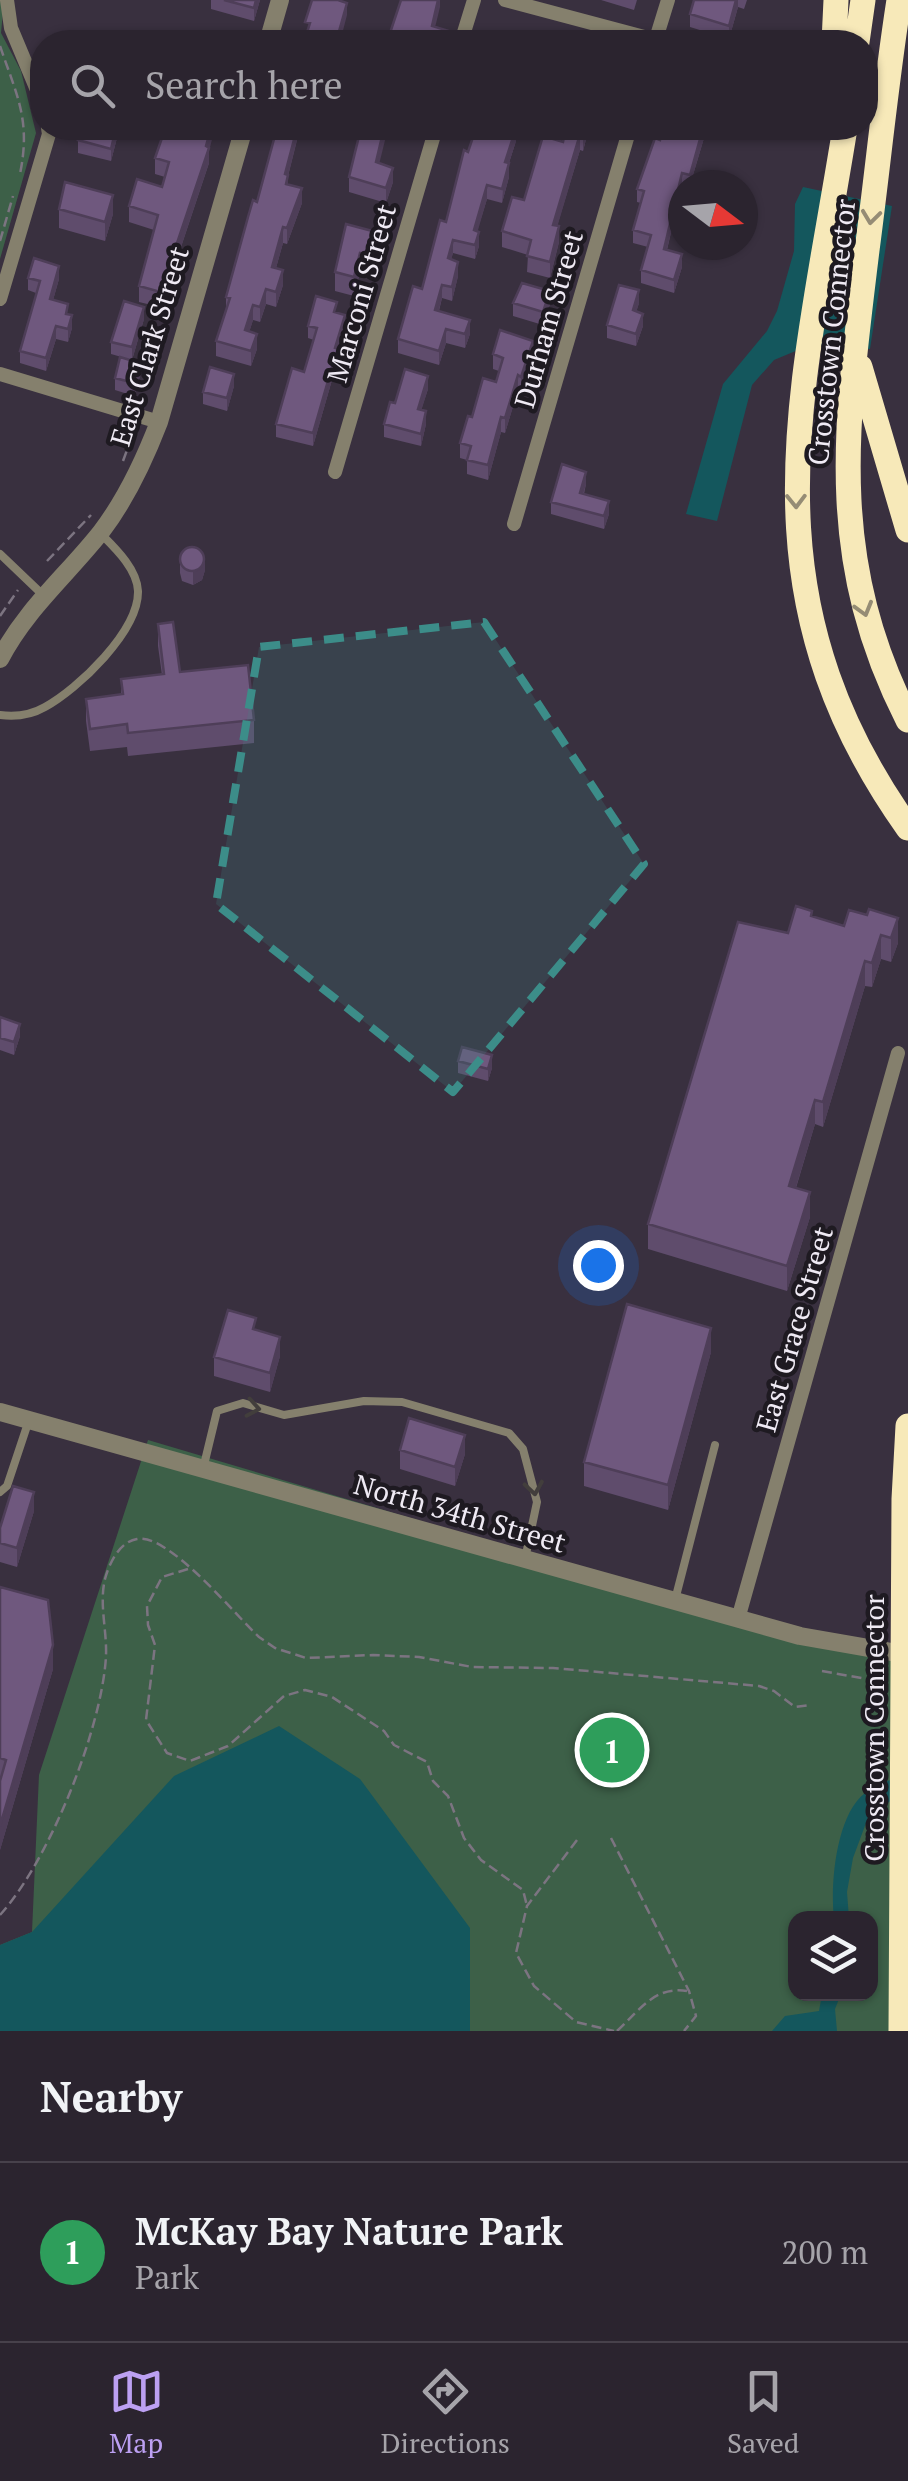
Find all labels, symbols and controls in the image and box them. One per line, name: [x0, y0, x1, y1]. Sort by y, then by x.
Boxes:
search box: [30, 30, 878, 140]
icon: search: [65, 58, 120, 113]
text: Search here: [145, 60, 343, 110]
north arrow: [668, 170, 758, 260]
street label: Crosstown Connector: [799, 197, 863, 467]
street label: Marconi Street: [318, 199, 404, 386]
one-way arrow: [861, 210, 882, 226]
street label: Durham Street: [505, 225, 591, 412]
street label: East Clark Street: [101, 241, 197, 450]
one-way arrow: [785, 494, 806, 510]
one-way arrow: [852, 600, 873, 617]
street label: East Grace Street: [747, 1221, 841, 1436]
your location: [573, 1240, 624, 1291]
one-way arrow: [245, 1396, 262, 1417]
street label: North 34th Street: [350, 1465, 571, 1561]
one-way arrow: [523, 1480, 544, 1497]
street label: Crosstown Connector: [855, 1594, 892, 1862]
pin: 1: [580, 1712, 644, 1788]
map controls: [788, 1911, 878, 2001]
button: layers: [788, 1911, 878, 2001]
text: Nearby: [40, 2068, 182, 2124]
text: McKay Bay Nature Park: [135, 2206, 563, 2256]
text: 1: [63, 2231, 82, 2273]
text: 200 m: [781, 2231, 868, 2273]
text: Park: [135, 2256, 199, 2298]
tab: Map: [109, 2364, 164, 2461]
tab: Directions: [381, 2364, 510, 2461]
tab: Saved: [727, 2364, 799, 2461]

